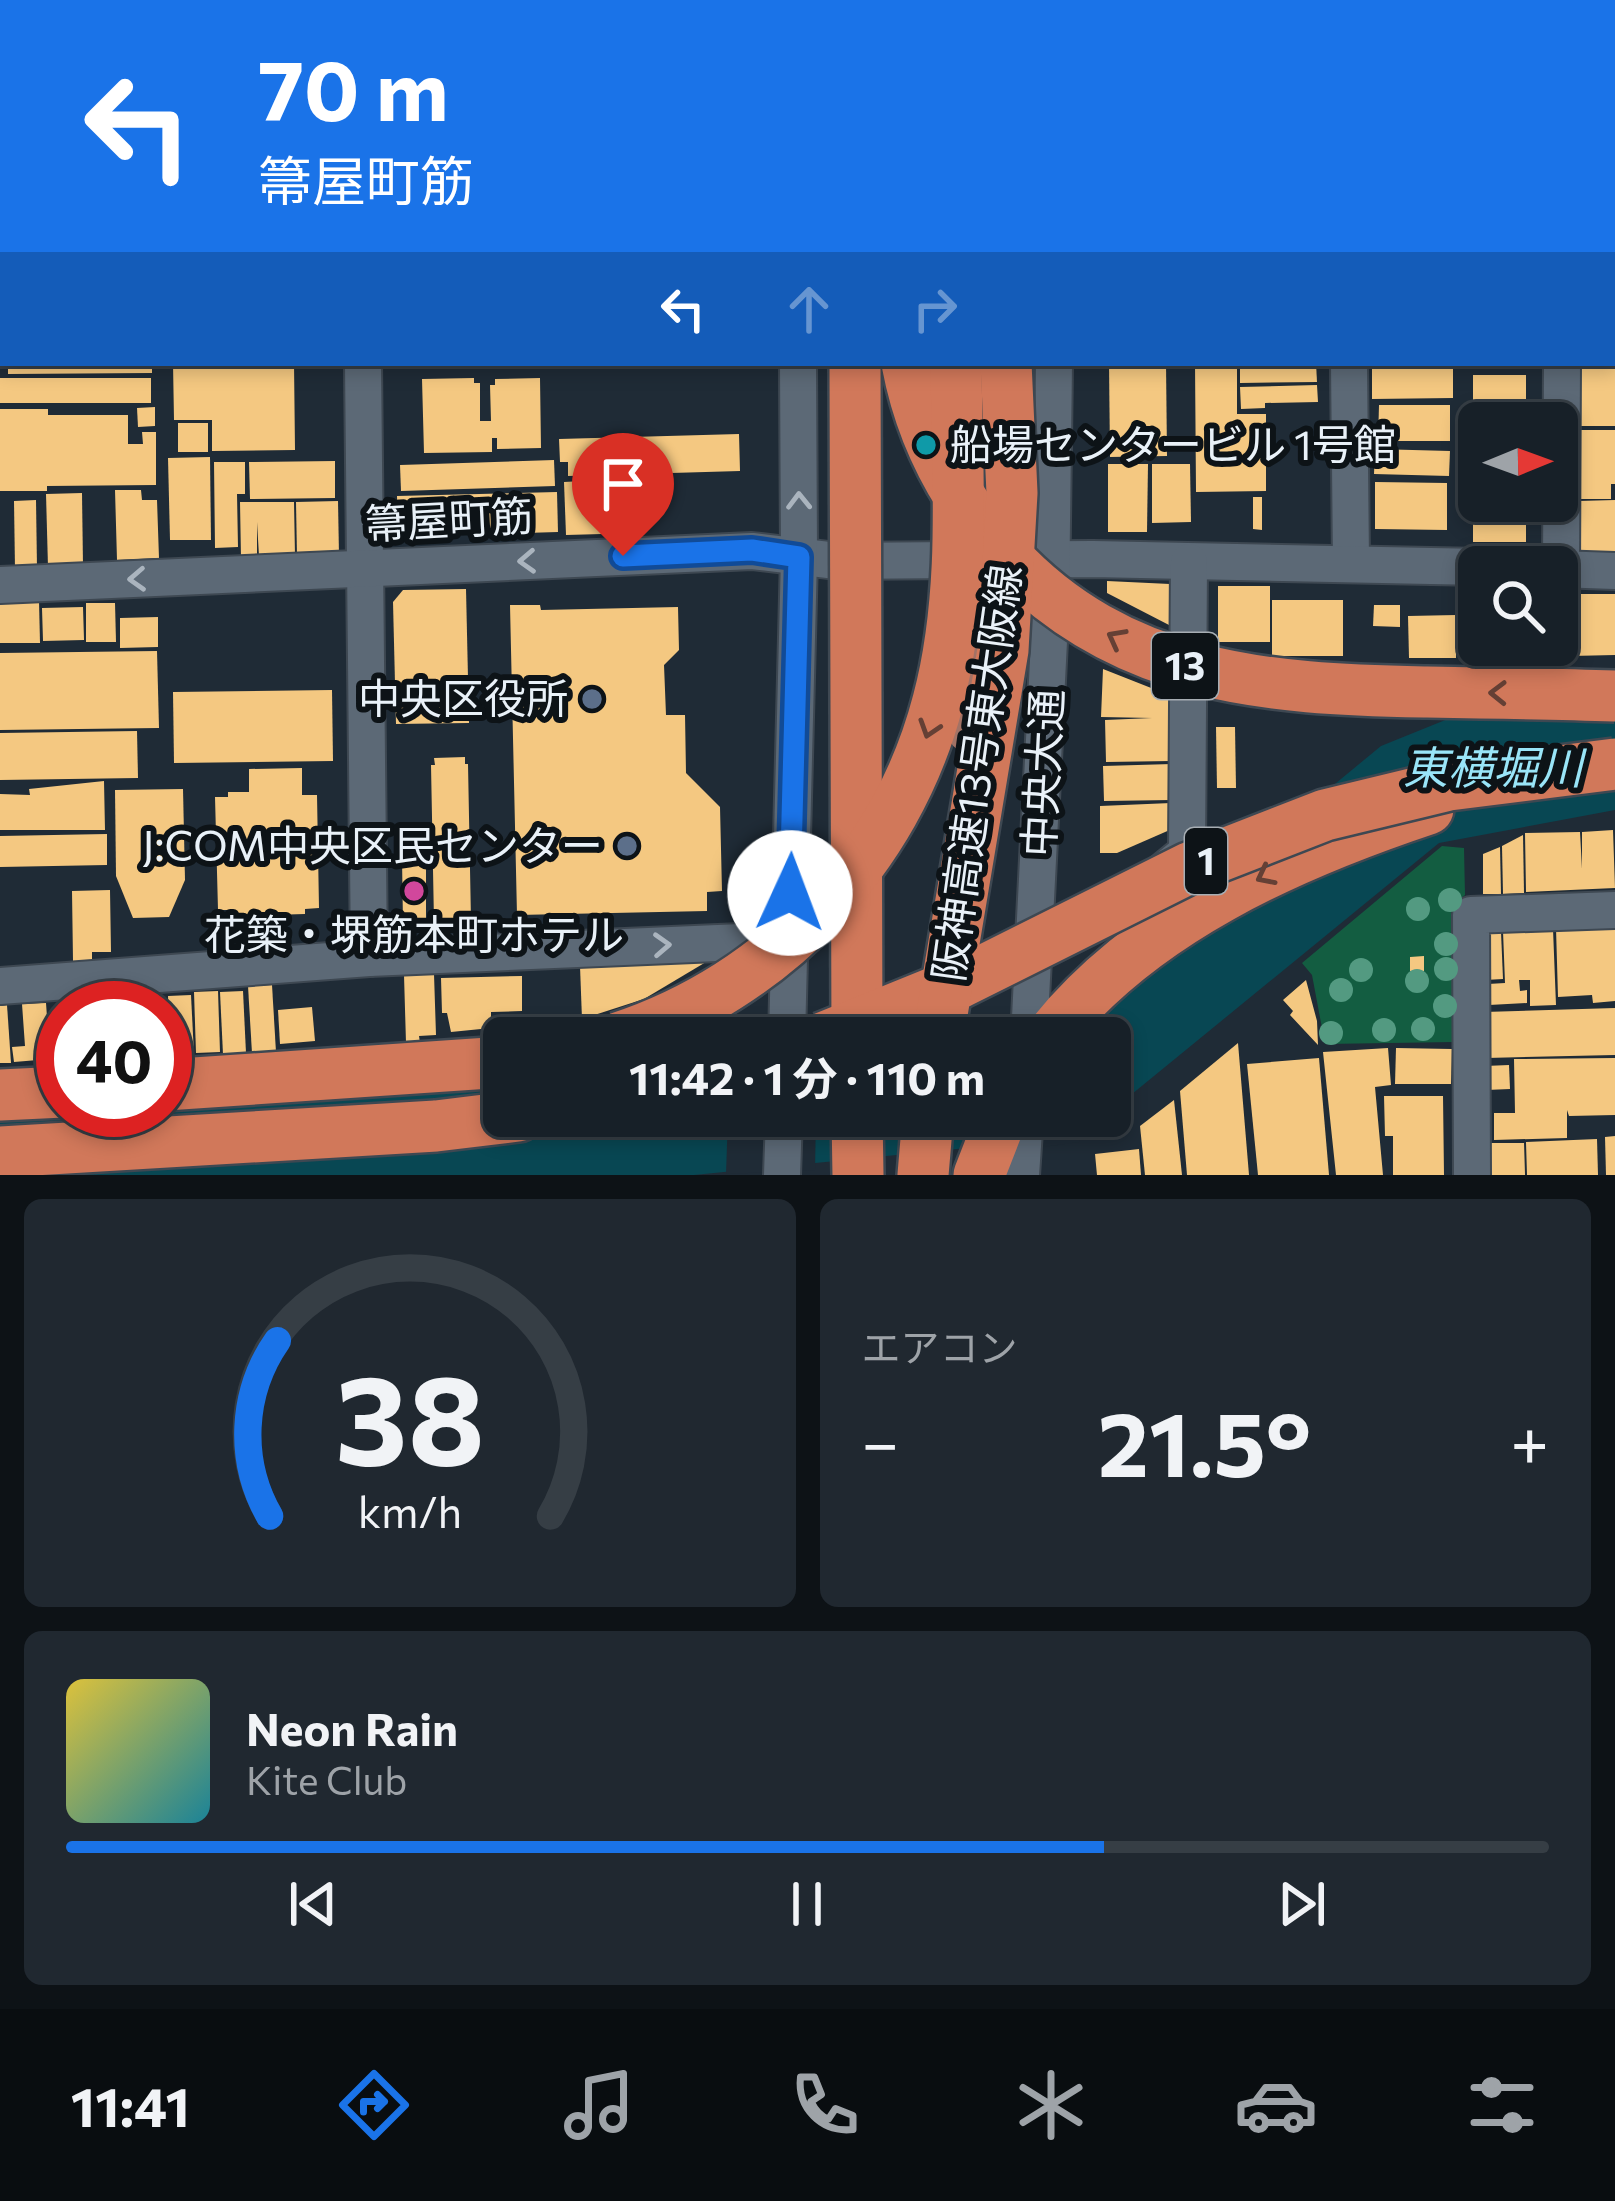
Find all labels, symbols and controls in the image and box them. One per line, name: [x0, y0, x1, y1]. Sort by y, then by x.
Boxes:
text: 70 m: [258, 36, 449, 138]
icon: left: [60, 48, 216, 204]
text: 箒屋町筋: [258, 146, 474, 212]
icon: left: [650, 276, 716, 342]
icon: ahead: [776, 276, 842, 342]
icon: right: [902, 276, 968, 342]
north arrow: [1458, 402, 1578, 522]
map controls: [1458, 402, 1578, 666]
place label: 船場センタービル 1号館: [950, 417, 1396, 469]
marker: 船場センタービル 1号館: [913, 432, 939, 458]
pin: [572, 433, 674, 556]
icon: arrive: [590, 451, 656, 517]
street label: 箒屋町筋: [364, 488, 534, 548]
one-way arrow: [787, 491, 813, 510]
button: search: [1458, 546, 1578, 666]
one-way arrow: [517, 548, 536, 574]
street label: 阪神高速13号東大阪線: [920, 561, 1030, 984]
one-way arrow: [128, 566, 146, 592]
one-way arrow: [1107, 629, 1129, 652]
road number: 13: [1152, 633, 1218, 699]
place label: 中央区役所: [358, 671, 568, 723]
one-way arrow: [1488, 681, 1507, 707]
marker: 中央区役所: [579, 686, 605, 712]
street label: 中央大通: [1011, 688, 1071, 858]
one-way arrow: [919, 717, 943, 738]
water label: 東横堀川: [1403, 738, 1587, 793]
place label: J:COM中央区民センター: [142, 818, 603, 870]
road number: 1: [1185, 828, 1227, 894]
position arrow: [727, 830, 853, 956]
marker: J:COM中央区民センター: [614, 833, 640, 859]
one-way arrow: [1256, 862, 1277, 886]
marker: 花築・堺筋本町ホテル: [401, 878, 427, 904]
place label: 花築・堺筋本町ホテル: [204, 907, 624, 959]
one-way arrow: [653, 932, 672, 958]
speed limit sign: 40: [36, 981, 192, 1137]
text: 11:42 · 1 分 · 110 m: [629, 1049, 985, 1104]
text: エアコン: [862, 1322, 1018, 1370]
text: 38: [335, 1338, 485, 1491]
text: 21.5°: [1098, 1385, 1311, 1496]
text: −: [862, 1400, 899, 1481]
text: +: [1510, 1400, 1549, 1481]
text: km/h: [358, 1484, 462, 1537]
text: Neon Rain: [246, 1700, 458, 1755]
text: Kite Club: [246, 1755, 407, 1803]
icon: previous: [280, 1871, 346, 1937]
icon: pause: [774, 1871, 840, 1937]
icon: next: [1269, 1871, 1335, 1937]
icon: directions: [332, 2063, 416, 2147]
icon: music: [557, 2063, 641, 2147]
icon: phone: [783, 2063, 867, 2147]
icon: climate: [1009, 2063, 1093, 2147]
icon: car: [1234, 2063, 1318, 2147]
icon: filters: [1460, 2063, 1544, 2147]
text: 11:41: [71, 2072, 190, 2138]

